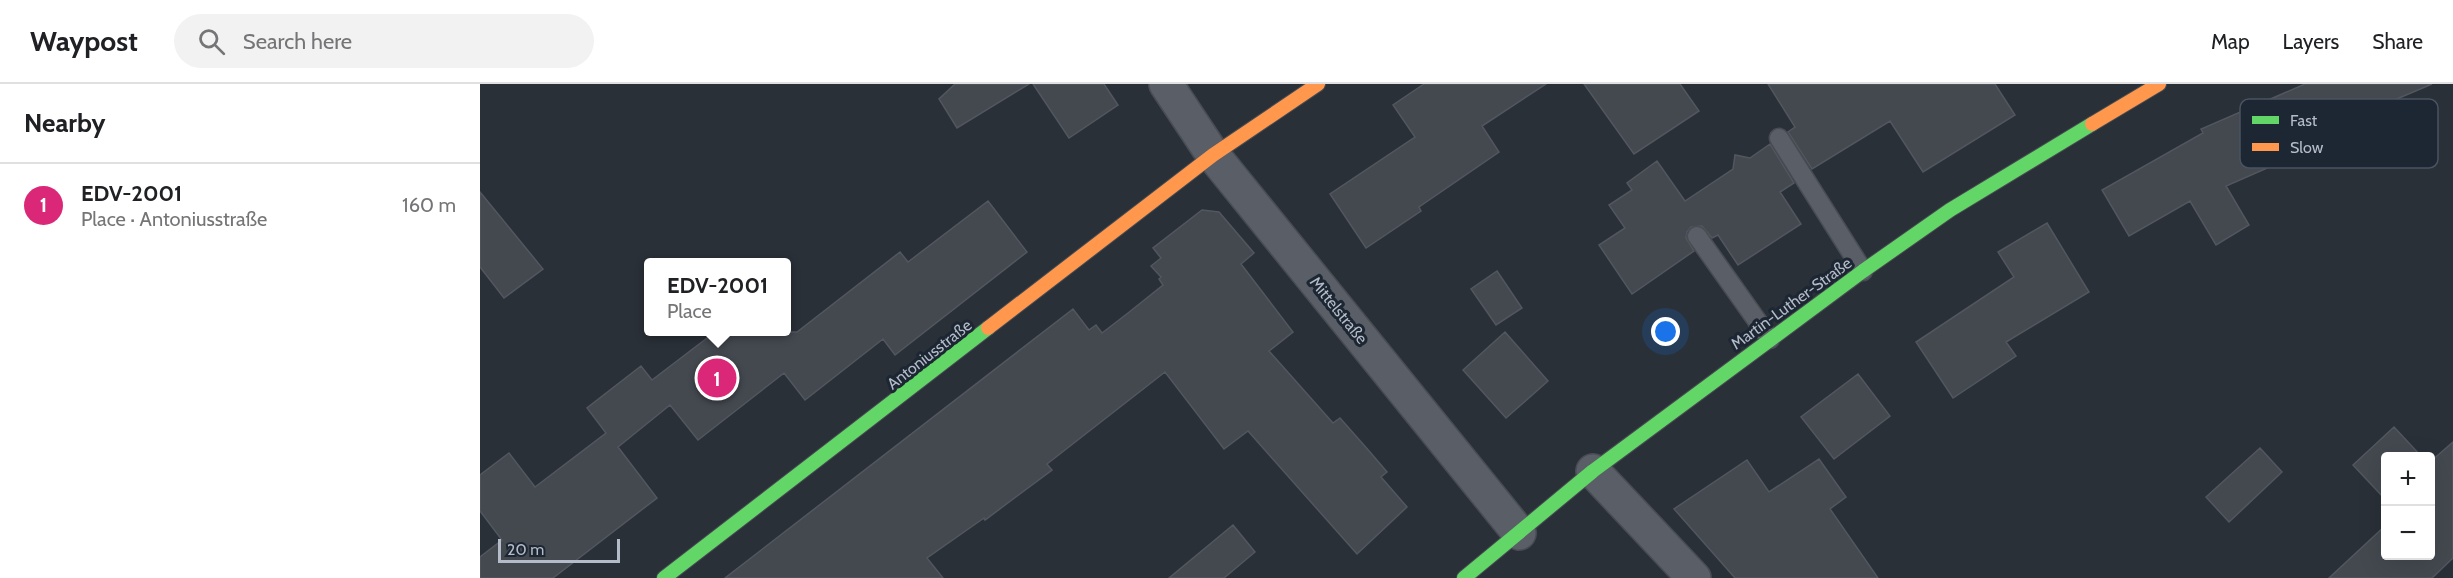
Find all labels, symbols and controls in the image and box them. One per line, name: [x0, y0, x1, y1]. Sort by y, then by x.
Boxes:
search box: [174, 14, 594, 68]
text: Waypost: [30, 24, 138, 58]
icon: search: [195, 25, 228, 58]
text: Search here: [243, 28, 352, 55]
text: Map: [2211, 29, 2250, 54]
text: Layers: [2283, 29, 2339, 54]
text: Share: [2372, 29, 2423, 54]
legend: [2240, 99, 2438, 168]
text: Nearby: [24, 107, 105, 139]
text: Fast: [2290, 111, 2318, 130]
text: Slow: [2290, 138, 2324, 157]
text: EDV-2001: [81, 180, 182, 207]
text: 1: [40, 193, 47, 217]
text: 160 m: [402, 193, 456, 217]
text: Place · Antoniusstraße: [81, 207, 267, 231]
street label: Martin-Luther-Straße: [1727, 253, 1855, 354]
popup: [644, 258, 791, 336]
text: EDV-2001: [667, 272, 768, 299]
street label: Mittelstraße: [1306, 273, 1371, 348]
text: Place: [667, 299, 712, 323]
street label: Antoniusstraße: [883, 315, 975, 393]
your location: [1651, 317, 1680, 346]
pin: 1: [698, 356, 736, 400]
map controls: [2381, 452, 2435, 560]
button: +: [2381, 452, 2435, 506]
button: −: [2381, 506, 2435, 560]
scale bar: [498, 536, 620, 564]
text: 20 m: [507, 540, 544, 559]

